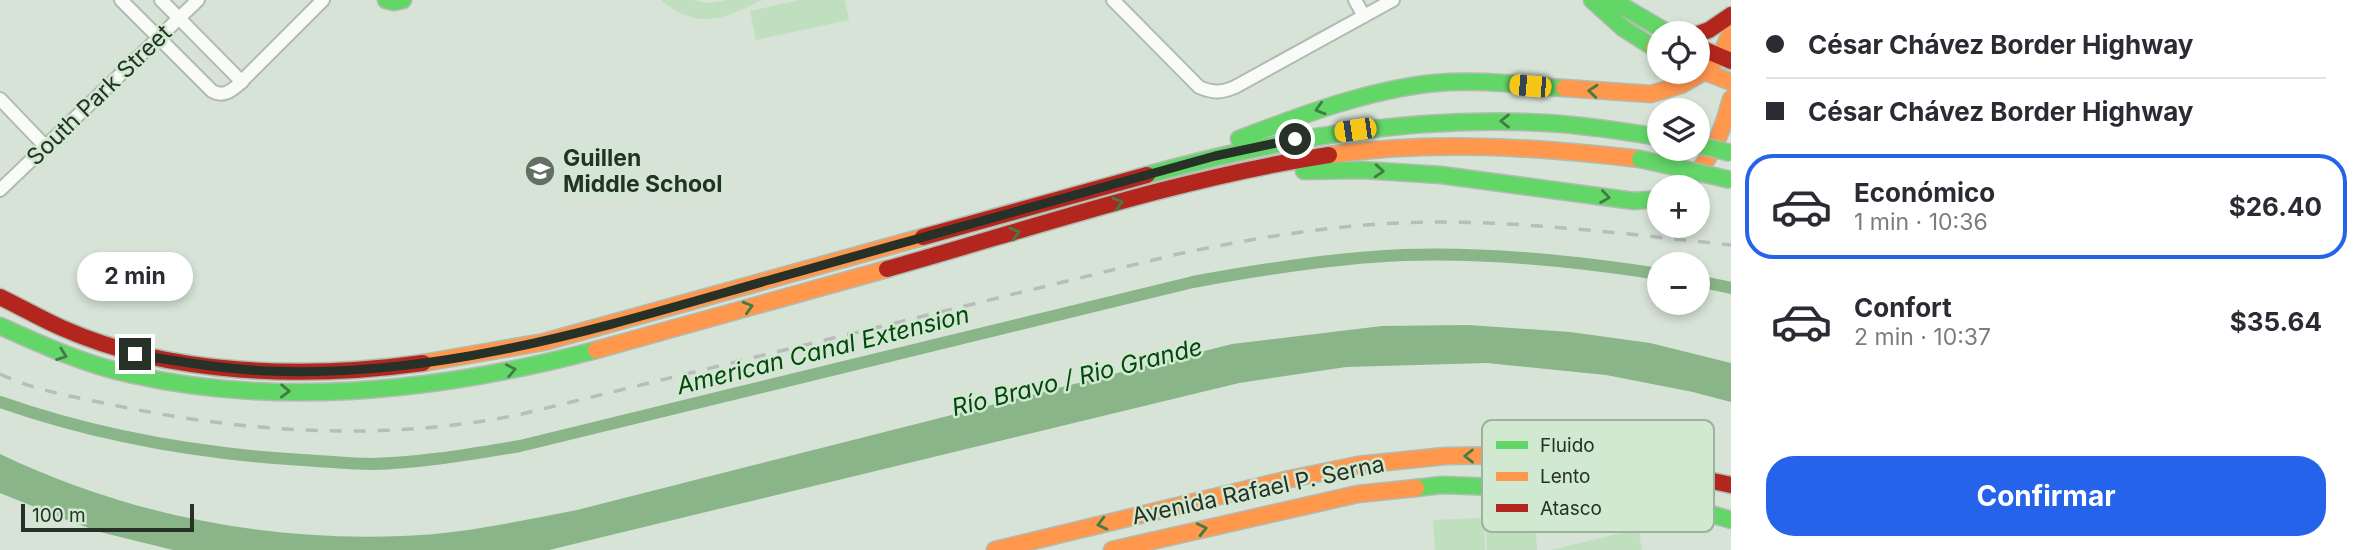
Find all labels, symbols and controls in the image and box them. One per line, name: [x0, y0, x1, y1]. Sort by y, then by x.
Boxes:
street label: South Park Street: [21, 18, 178, 171]
map controls: [1647, 21, 1710, 315]
button: locate: [1647, 21, 1710, 84]
text: César Chávez Border Highway: [1808, 29, 2193, 60]
car: [1509, 74, 1552, 98]
one-way arrow: [1587, 84, 1598, 99]
text: César Chávez Border Highway: [1808, 96, 2193, 127]
button: layers: [1647, 98, 1710, 161]
one-way arrow: [1314, 101, 1326, 116]
one-way arrow: [1499, 113, 1510, 129]
car: [1333, 117, 1378, 143]
route start: [1279, 123, 1311, 155]
place label: Guillen Middle School: [563, 144, 722, 198]
school or university icon: Guillen Middle School: [523, 154, 557, 188]
one-way arrow: [1374, 163, 1385, 178]
button: +: [1647, 175, 1710, 238]
icon: car: [1770, 175, 1833, 238]
text: Económico: [1854, 177, 1995, 208]
one-way arrow: [1599, 190, 1611, 205]
text: $26.40: [2229, 191, 2322, 222]
one-way arrow: [1112, 197, 1124, 212]
text: 1 min · 10:36: [1854, 208, 1988, 236]
one-way arrow: [1009, 226, 1021, 241]
callout: 2 min: [77, 252, 193, 302]
button: −: [1647, 252, 1710, 315]
text: 2 min: [104, 262, 166, 290]
icon: car: [1770, 290, 1833, 353]
text: Confort: [1854, 292, 1952, 323]
water label: American Canal Extension: [673, 300, 972, 401]
one-way arrow: [742, 301, 754, 316]
text: $35.64: [2230, 306, 2322, 337]
text: 2 min · 10:37: [1854, 323, 1991, 351]
water label: Río Bravo / Rio Grande: [949, 332, 1205, 422]
route end: [119, 338, 151, 370]
one-way arrow: [55, 346, 67, 360]
one-way arrow: [505, 363, 517, 378]
one-way arrow: [280, 384, 291, 399]
legend: [1482, 420, 1714, 532]
text: Fluido: [1540, 434, 1595, 457]
one-way arrow: [1464, 448, 1474, 464]
street label: Avenida Rafael P. Serna: [1129, 450, 1387, 530]
button: Confirmar: [1766, 456, 2326, 536]
text: Lento: [1540, 465, 1590, 488]
text: Atasco: [1540, 497, 1602, 520]
scale bar: [21, 501, 194, 533]
text: 100 m: [32, 504, 86, 527]
one-way arrow: [1096, 516, 1108, 530]
one-way arrow: [1196, 523, 1208, 537]

